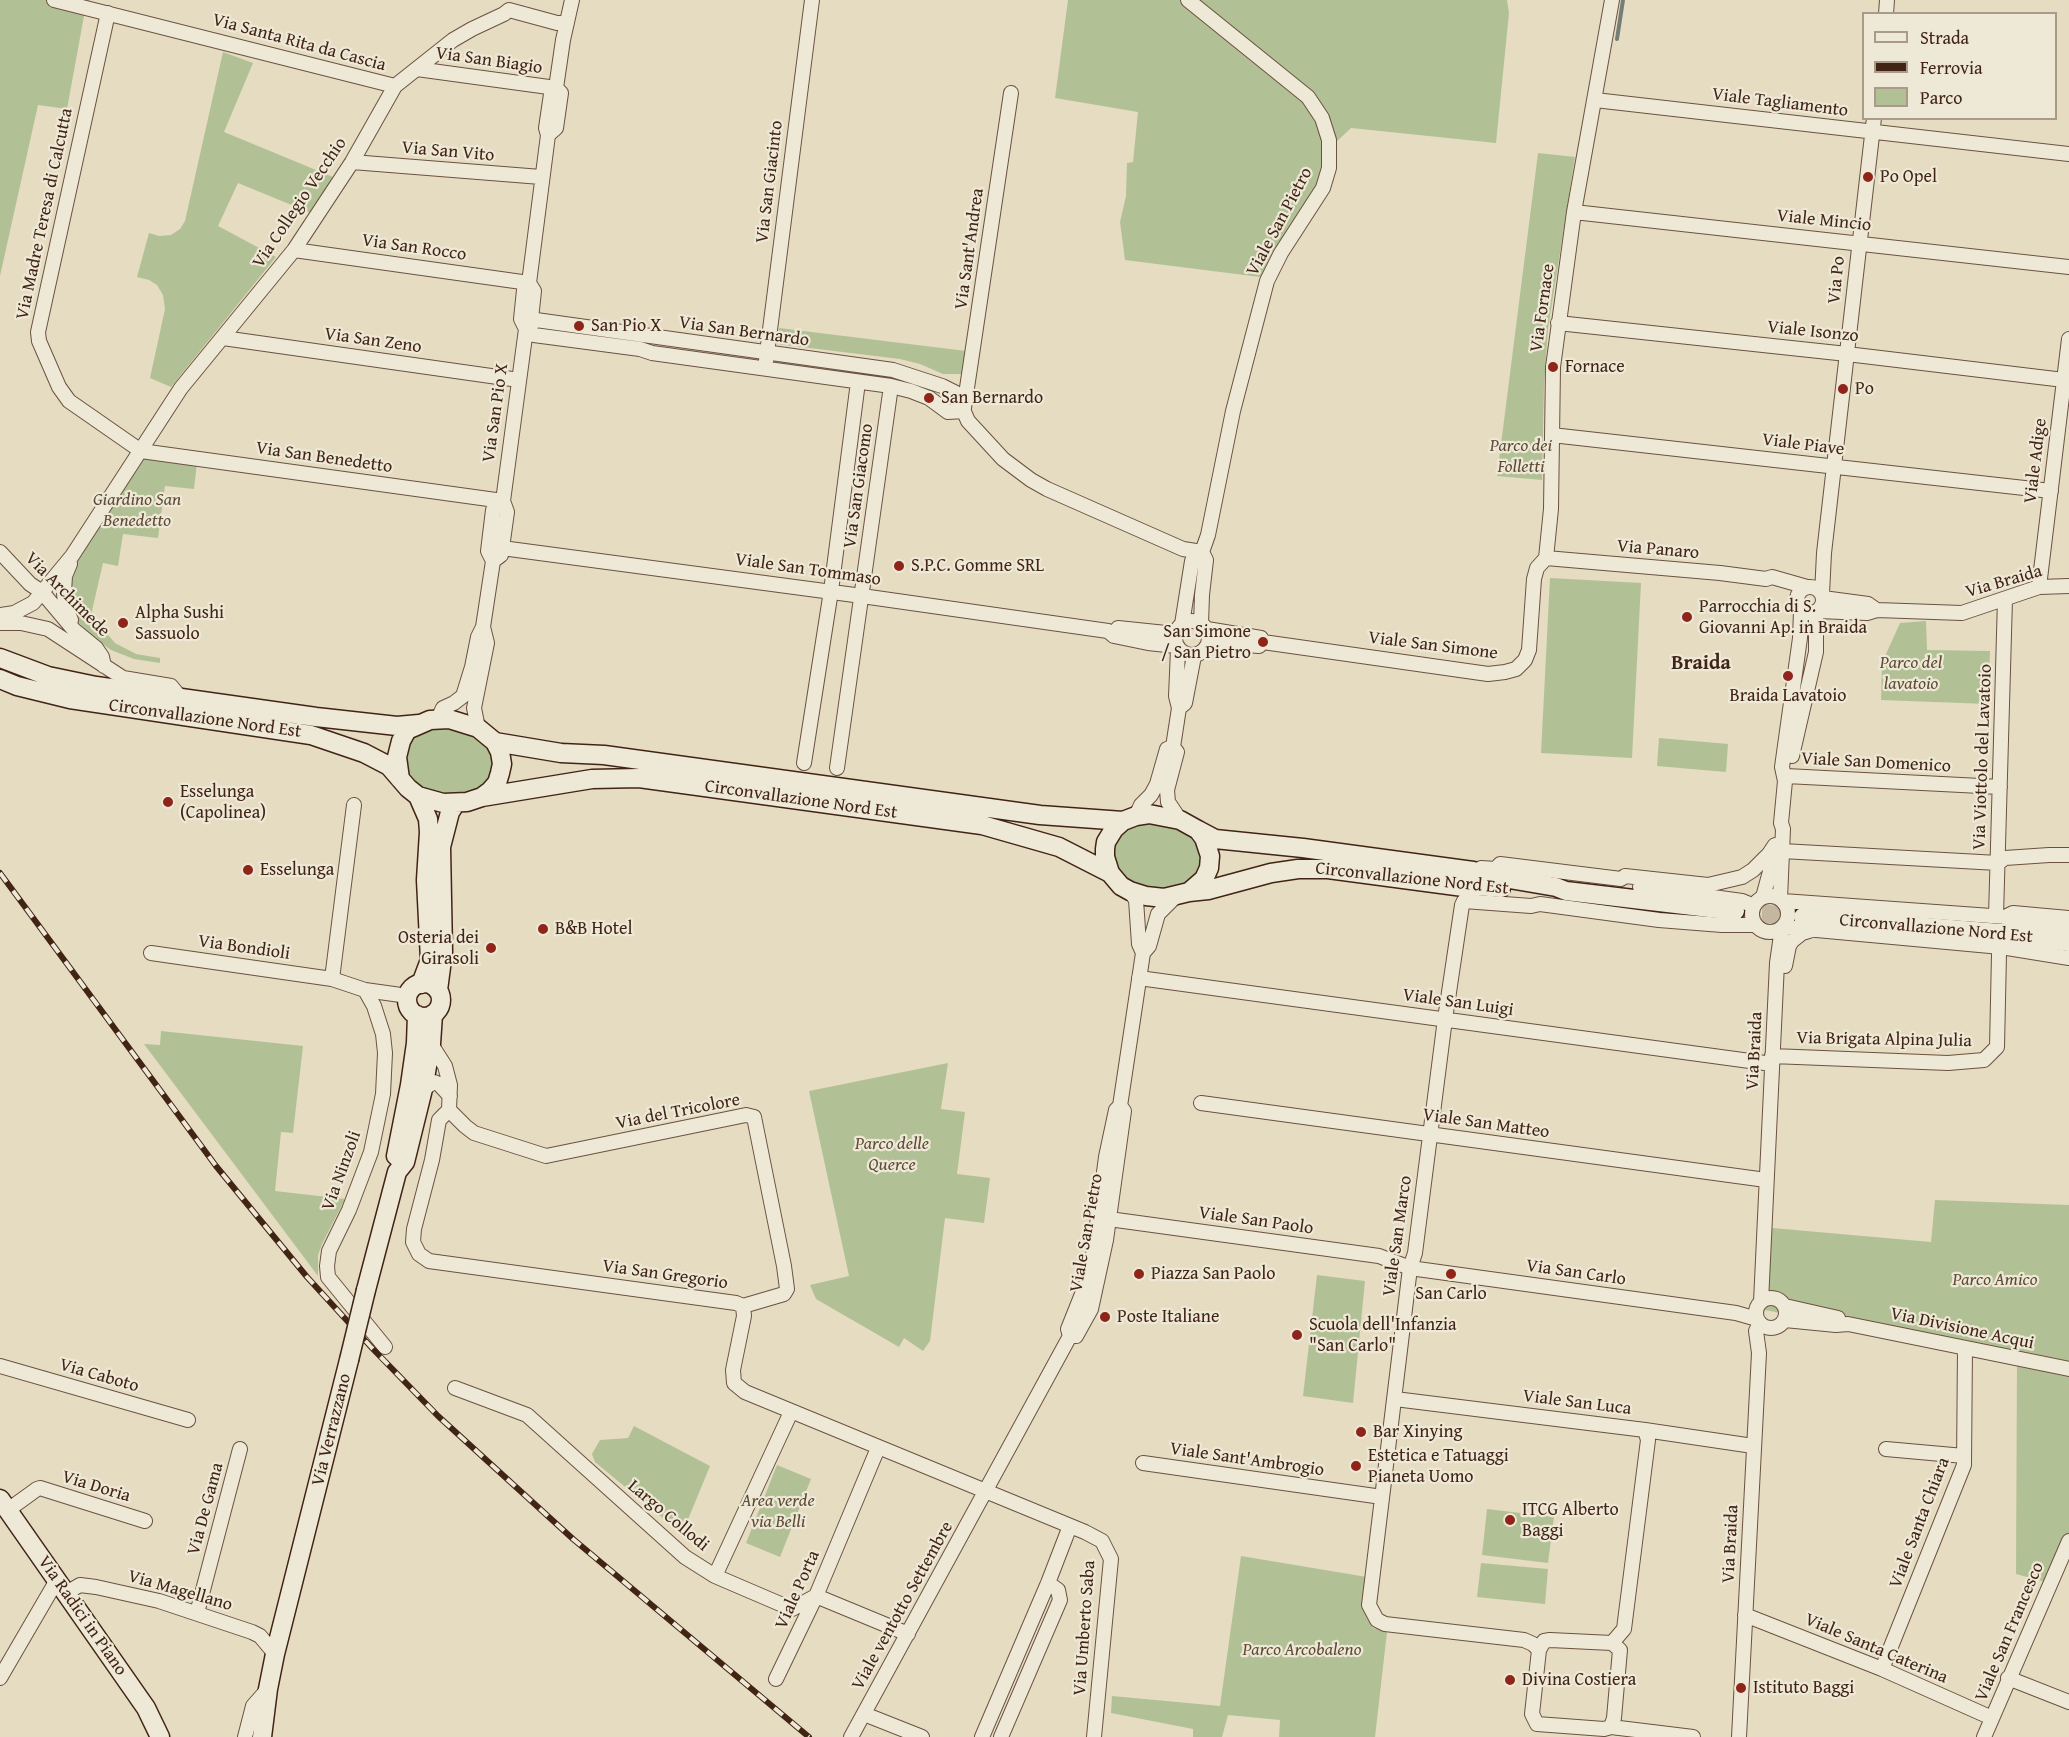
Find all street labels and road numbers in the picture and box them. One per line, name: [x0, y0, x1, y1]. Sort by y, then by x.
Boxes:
street label: Via Santa Rita da Cascia: [210, 9, 388, 77]
street label: Via San Biagio: [434, 43, 544, 79]
street label: Viale Tagliamento: [1711, 84, 1849, 122]
street label: Via Madre Teresa di Calcutta: [12, 106, 78, 322]
street label: Via San Giacinto: [752, 119, 788, 245]
street label: Via Collegio Vecchio: [248, 133, 352, 273]
street label: Via San Vito: [401, 137, 495, 167]
street label: Viale San Pietro: [1242, 164, 1318, 280]
street label: Via Sant'Andrea: [951, 187, 989, 311]
street label: Viale Mincio: [1776, 205, 1872, 237]
street label: Via San Rocco: [360, 230, 468, 266]
street label: Via Po: [1824, 255, 1850, 305]
street label: Via Fornace: [1526, 262, 1560, 354]
street label: Via San Bernardo: [677, 312, 811, 352]
street label: Viale Isonzo: [1766, 316, 1860, 348]
street label: Via San Zeno: [323, 323, 423, 359]
street label: Via San Pio X: [478, 362, 514, 464]
street label: Viale Adige: [2020, 417, 2052, 505]
street label: Via San Giacomo: [840, 422, 878, 550]
street label: Viale Piave: [1761, 429, 1845, 461]
street label: Via San Benedetto: [254, 438, 394, 478]
street label: Via Panaro: [1616, 536, 1700, 564]
street label: Via Archimede: [20, 548, 114, 642]
street label: Viale San Tommaso: [734, 549, 882, 591]
street label: Via Braida: [1963, 561, 2045, 603]
street label: Viale San Simone: [1367, 627, 1499, 665]
street label: Via Viottolo del Lavatoio: [1969, 663, 1997, 851]
street label: Circonvallazione Nord Est: [107, 695, 303, 743]
street label: Viale San Domenico: [1801, 748, 1951, 778]
street label: Circonvallazione Nord Est: [703, 776, 899, 824]
street label: Circonvallazione Nord Est: [1314, 858, 1510, 900]
street label: Circonvallazione Nord Est: [1838, 910, 2034, 948]
street label: Via Bondioli: [197, 931, 291, 965]
street label: Viale San Luigi: [1401, 985, 1515, 1021]
street label: Via Braida: [1742, 1011, 1768, 1091]
street label: Via Brigata Alpina Julia: [1796, 1028, 1972, 1052]
street label: Via del Tricolore: [614, 1089, 742, 1135]
street label: Viale San Matteo: [1421, 1104, 1551, 1144]
street label: Via Ninzoli: [318, 1128, 366, 1214]
street label: Viale San Pietro: [1066, 1172, 1108, 1294]
street label: Viale San Marco: [1379, 1174, 1417, 1298]
street label: Viale San Paolo: [1197, 1202, 1315, 1240]
street label: Via San Gregorio: [601, 1255, 729, 1295]
street label: Via San Carlo: [1525, 1255, 1627, 1291]
street label: Via Divisione Acqui: [1888, 1303, 2036, 1355]
street label: Via Caboto: [57, 1354, 141, 1398]
street label: Via Verrazzano: [308, 1371, 356, 1489]
street label: Viale San Luca: [1522, 1386, 1632, 1420]
street label: Viale Sant'Ambrogio: [1168, 1438, 1326, 1482]
street label: Viale Santa Chiara: [1885, 1455, 1955, 1591]
street label: Via De Gama: [183, 1460, 229, 1558]
street label: Via Doria: [59, 1466, 133, 1508]
street label: Largo Collodi: [623, 1476, 713, 1556]
street label: Via Braida: [1718, 1504, 1744, 1584]
street label: Viale ventotto Settembre: [848, 1518, 958, 1694]
street label: Viale Porta: [771, 1547, 825, 1633]
street label: Via Radici in Piano: [33, 1552, 131, 1680]
street label: Viale San Francesco: [1971, 1559, 2049, 1705]
street label: Via Umberto Saba: [1069, 1560, 1101, 1696]
street label: Via Magellano: [125, 1566, 235, 1616]
street label: Viale Santa Caterina: [1801, 1609, 1951, 1689]

